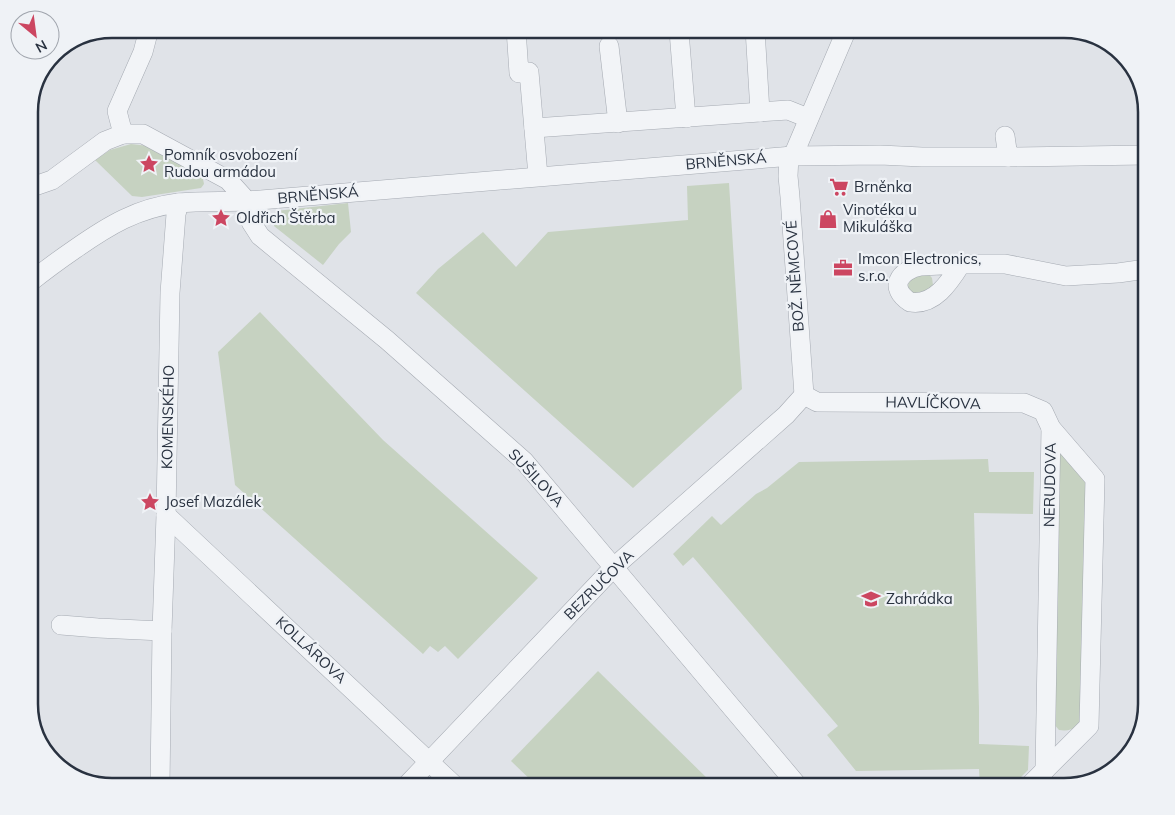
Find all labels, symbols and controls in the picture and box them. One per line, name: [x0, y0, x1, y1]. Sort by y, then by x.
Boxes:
north arrow: [10, 10, 60, 60]
text: N: [32, 36, 50, 57]
place label: Pomník osvobození Rudou armádou: [164, 145, 299, 181]
street label: BRNĚNSKÁ: [685, 147, 767, 174]
place icon: Pomník osvobození Rudou armádou: [138, 153, 160, 175]
supermarket icon: Brněnka: [828, 176, 850, 198]
place label: Brněnka: [854, 177, 912, 196]
street label: BRNĚNSKÁ: [277, 181, 359, 208]
place label: Vinotéka u Mikuláška: [843, 200, 917, 236]
place icon: Oldřich Štěrba: [210, 207, 232, 229]
place label: Oldřich Štěrba: [236, 208, 335, 227]
shop icon: Vinotéka u Mikuláška: [817, 208, 839, 230]
street label: BOŽ. NĚMCOVÉ: [781, 220, 808, 332]
place label: Imcon Electronics, s.r.o.: [858, 249, 981, 285]
office icon: Imcon Electronics, s.r.o.: [832, 257, 854, 279]
street label: KOMENSKÉHO: [157, 365, 178, 469]
street label: HAVLÍČKOVA: [885, 392, 981, 413]
street label: NERUDOVA: [1039, 443, 1060, 527]
street label: SUŠILOVA: [504, 444, 568, 511]
place icon: Josef Mazálek: [139, 491, 161, 513]
place label: Josef Mazálek: [165, 492, 261, 511]
street label: BEZRUČOVA: [560, 546, 638, 624]
school or university icon: Zahrádka: [860, 588, 882, 610]
place label: Zahrádka: [886, 589, 953, 608]
street label: KOLLÁROVA: [272, 612, 351, 687]

